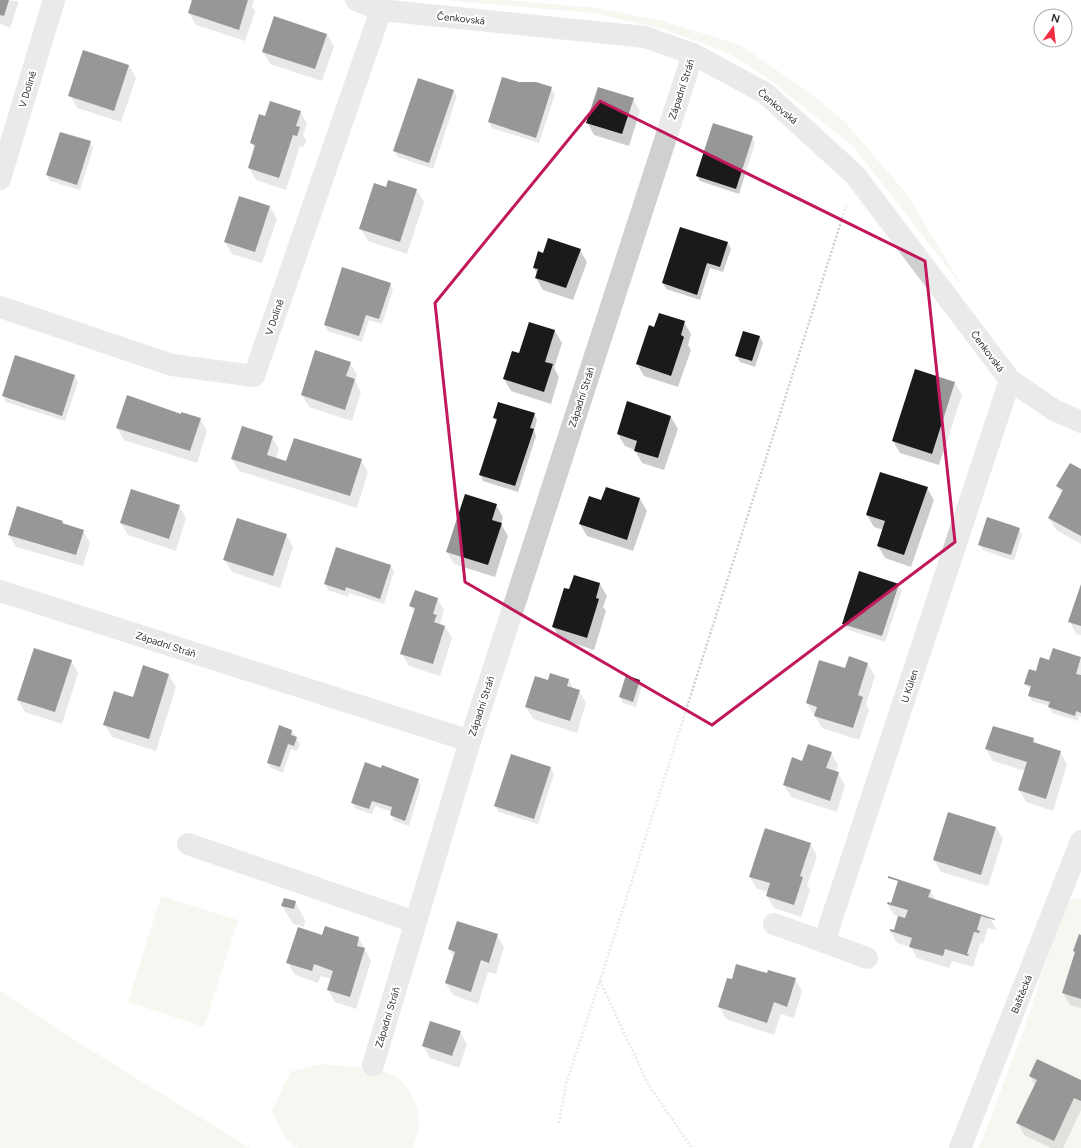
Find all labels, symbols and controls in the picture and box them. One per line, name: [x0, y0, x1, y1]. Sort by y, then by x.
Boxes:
north arrow: [1033, 8, 1073, 48]
street label: Čenkovská: [436, 10, 486, 27]
text: N: [1050, 11, 1061, 26]
street label: Západní Stráň: [666, 57, 697, 121]
street label: V Dolině: [16, 69, 39, 109]
street label: Čenkovská: [755, 86, 800, 127]
street label: V Dolině: [262, 297, 287, 337]
street label: Čenkovská: [968, 328, 1007, 375]
street label: Západní Stráň: [566, 365, 597, 429]
street label: Západní Stráň: [134, 629, 198, 660]
street label: U Kůlen: [898, 667, 921, 705]
street label: Západní Stráň: [466, 674, 497, 738]
street label: Baštěcká: [1008, 973, 1035, 1015]
street label: Západní Stráň: [372, 985, 403, 1049]

